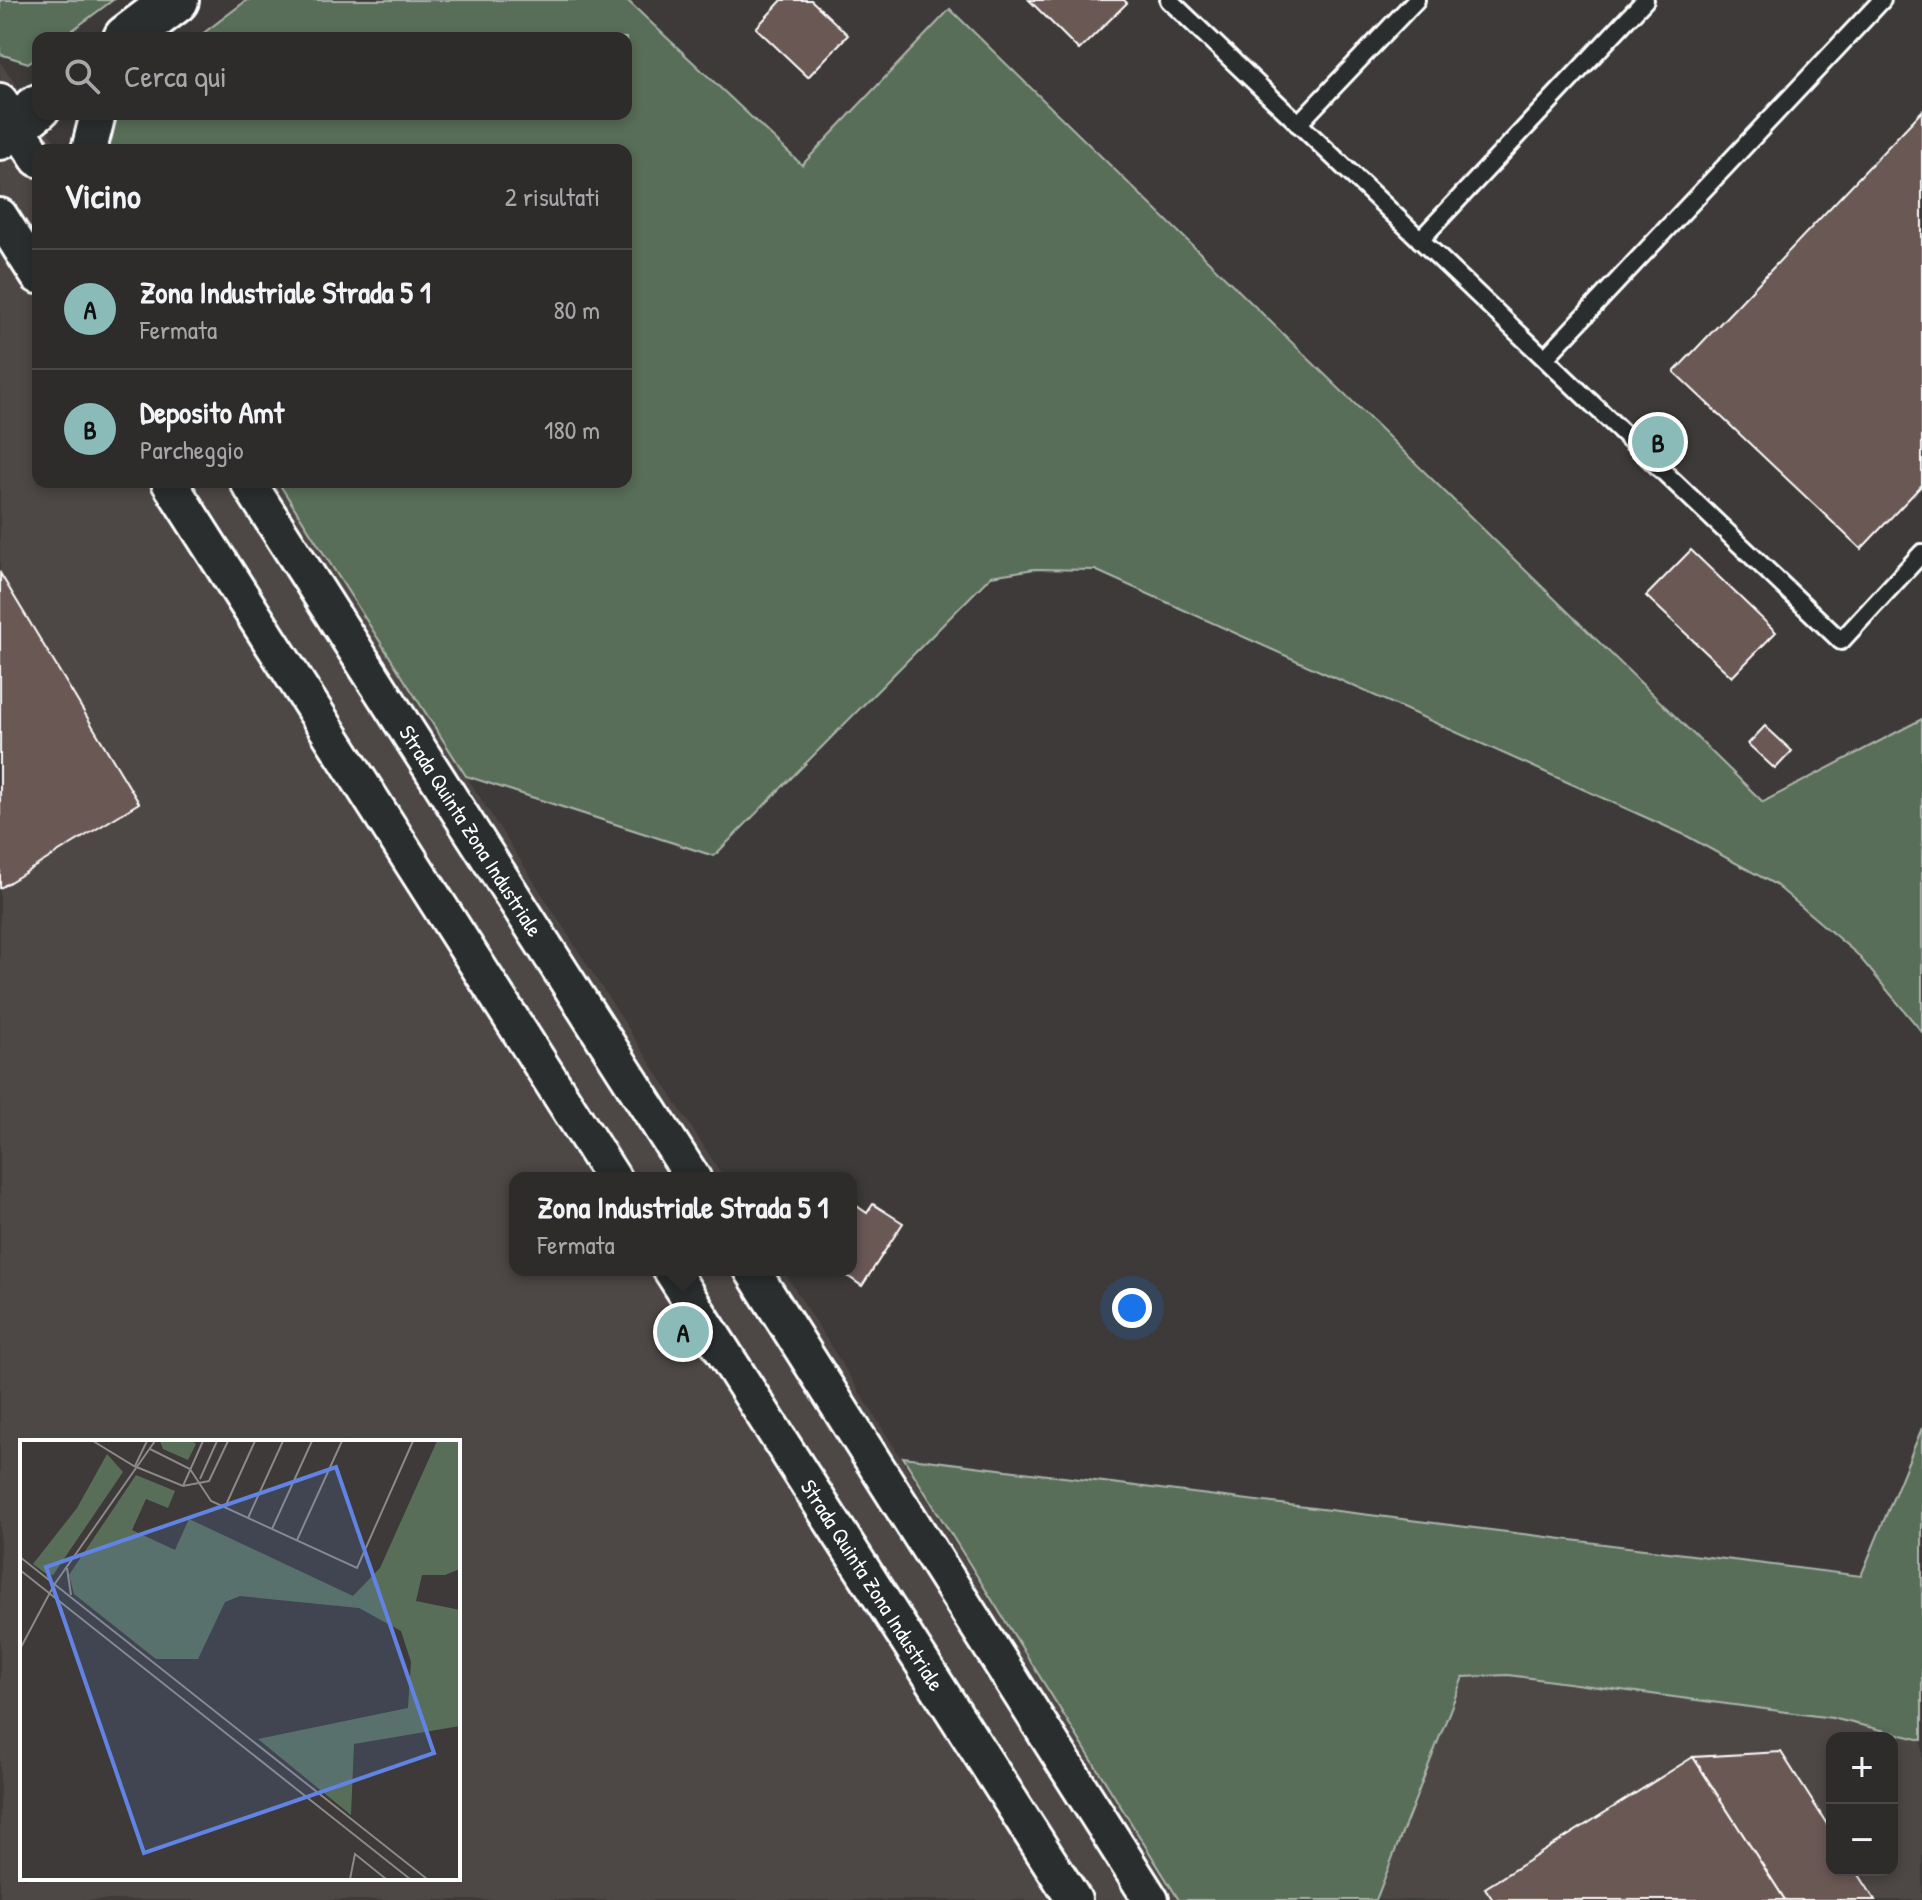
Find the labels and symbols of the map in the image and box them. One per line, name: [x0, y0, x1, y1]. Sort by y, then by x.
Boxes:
pin: B: [1632, 412, 1684, 472]
street label: Strada Quinta Zona Industriale: [392, 719, 550, 942]
your location: [1112, 1288, 1152, 1328]
pin: A: [657, 1302, 709, 1362]
inset map: [20, 1440, 460, 1880]
street label: Strada Quinta Zona Industriale: [794, 1474, 951, 1697]

